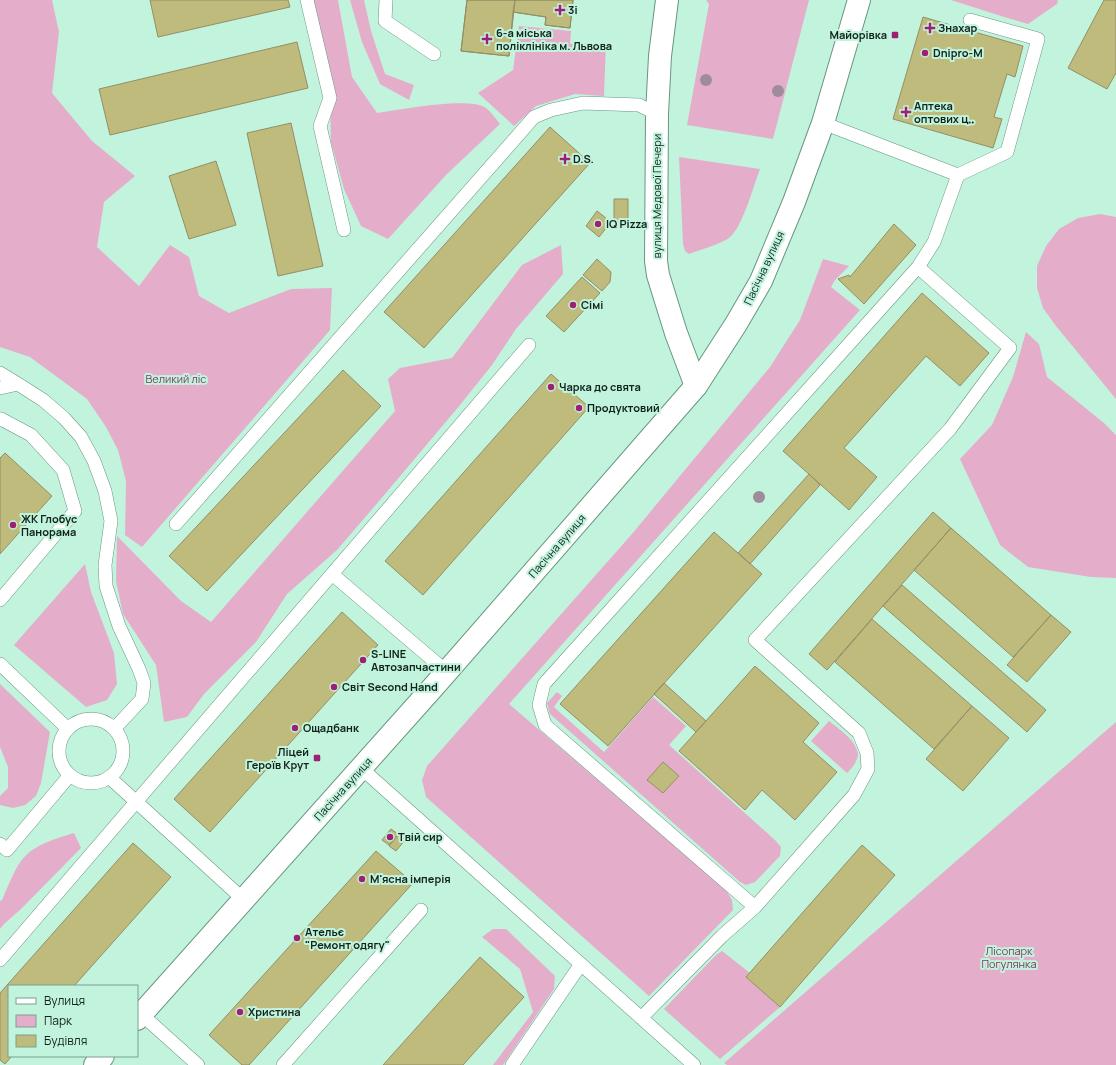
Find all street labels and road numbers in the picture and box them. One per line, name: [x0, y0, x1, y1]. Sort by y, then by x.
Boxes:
street label: вулиця Медової Печери: [649, 134, 664, 258]
street label: Пасічна вулиця: [740, 228, 787, 307]
street label: Пасічна вулиця: [525, 511, 589, 581]
street label: Пасічна вулиця: [310, 754, 375, 823]

